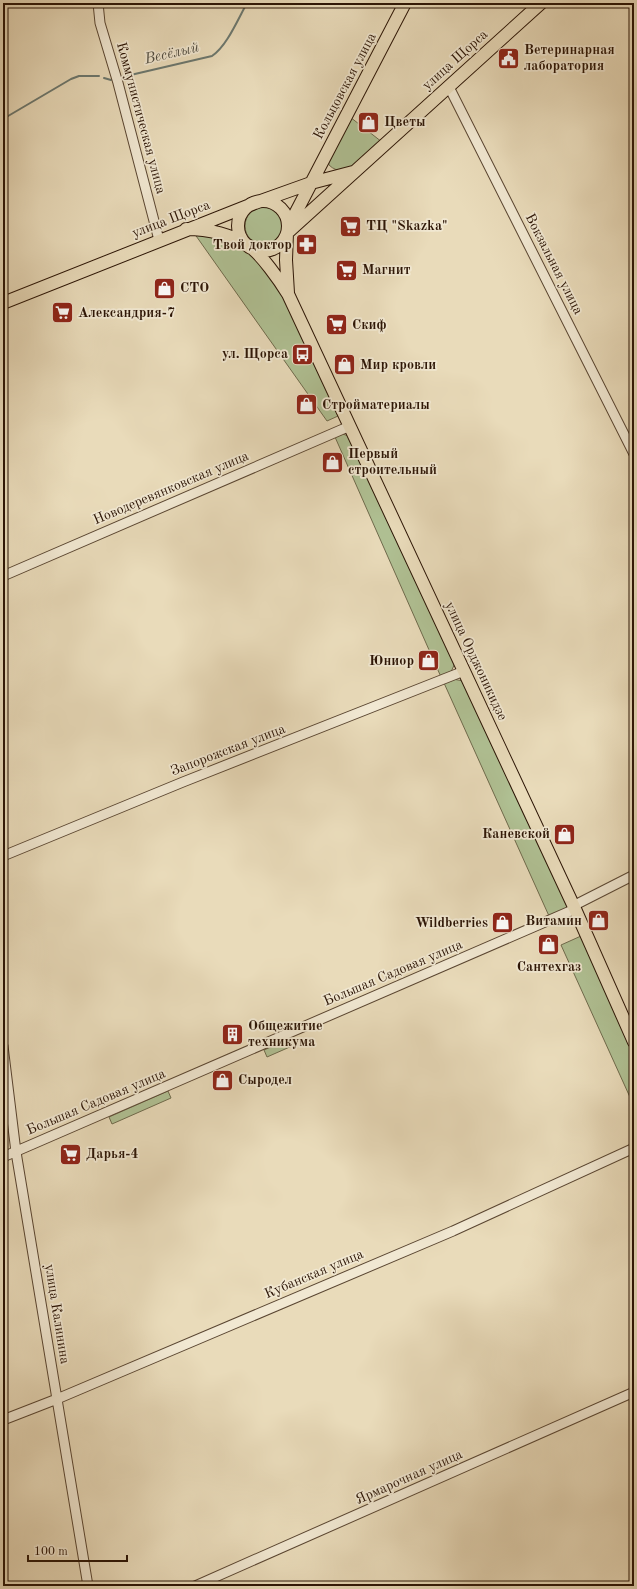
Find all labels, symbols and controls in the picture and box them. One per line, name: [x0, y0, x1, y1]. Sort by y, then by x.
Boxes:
street label: улица Щорса: [420, 27, 490, 93]
street label: Кольцовская улица: [311, 30, 379, 142]
water label: Весёлый: [142, 40, 201, 68]
street label: Коммунистическая улица: [114, 41, 168, 196]
place label: Ветеринарная лаборатория: [524, 43, 615, 73]
public building icon: Ветеринарная лаборатория: [496, 45, 522, 71]
shop icon: Цветы: [355, 109, 381, 135]
place label: Цветы: [384, 115, 426, 129]
street label: улица Щорса: [130, 198, 212, 240]
street label: Вокзальная улица: [523, 211, 585, 317]
supermarket icon: ТЦ "Skazka": [337, 213, 363, 239]
place label: ТЦ "Skazka": [366, 219, 448, 233]
pharmacy icon: Твой доктор: [294, 232, 320, 258]
place label: Твой доктор: [213, 238, 292, 252]
supermarket icon: Магнит: [333, 257, 359, 283]
place label: Магнит: [362, 263, 411, 277]
shop icon: СТО: [152, 275, 178, 301]
place label: СТО: [180, 281, 209, 295]
supermarket icon: Александрия-7: [50, 300, 76, 326]
place label: Александрия-7: [78, 306, 175, 320]
supermarket icon: Скиф: [324, 312, 350, 338]
place label: Скиф: [352, 318, 387, 333]
bus stop icon: ул. Щорса: [290, 341, 316, 367]
place label: ул. Щорса: [222, 347, 288, 361]
shop icon: Мир кровли: [332, 352, 358, 378]
place label: Мир кровли: [360, 358, 436, 372]
shop icon: Стройматериалы: [293, 392, 319, 418]
place label: Стройматериалы: [322, 398, 430, 412]
place label: Первый строительный: [348, 447, 437, 477]
street label: Новодеревянковская улица: [91, 449, 251, 527]
shop icon: Первый строительный: [319, 449, 345, 475]
street label: улица Орджоникидзе: [442, 599, 510, 723]
shop icon: Юниор: [416, 648, 442, 674]
place label: Юниор: [369, 654, 414, 668]
street label: Запорожская улица: [169, 722, 287, 778]
shop icon: Каневской: [552, 821, 578, 847]
place label: Каневской: [482, 827, 550, 841]
shop icon: Витамин: [585, 908, 611, 934]
shop icon: Wildberries: [490, 910, 516, 936]
place label: Витамин: [525, 914, 582, 928]
place label: Wildberries: [415, 916, 488, 930]
shop icon: Сантехгаз: [536, 932, 562, 958]
street label: Большая Садовая улица: [322, 937, 464, 1009]
place label: Сантехгаз: [517, 960, 581, 974]
place label: Общежитие техникума: [248, 1019, 323, 1049]
building icon: Общежитие техникума: [220, 1021, 246, 1047]
street label: Большая Садовая улица: [25, 1066, 167, 1138]
shop icon: Сыродел: [210, 1067, 236, 1093]
place label: Сыродел: [238, 1073, 292, 1087]
supermarket icon: Дарья-4: [58, 1141, 84, 1167]
place label: Дарья-4: [86, 1147, 139, 1161]
street label: Кубанская улица: [262, 1247, 366, 1301]
street label: улица Калинина: [42, 1263, 72, 1365]
street label: Ярмарочная улица: [353, 1447, 465, 1507]
scale bar: [28, 1537, 127, 1563]
text: 100 m: [34, 1546, 68, 1558]

